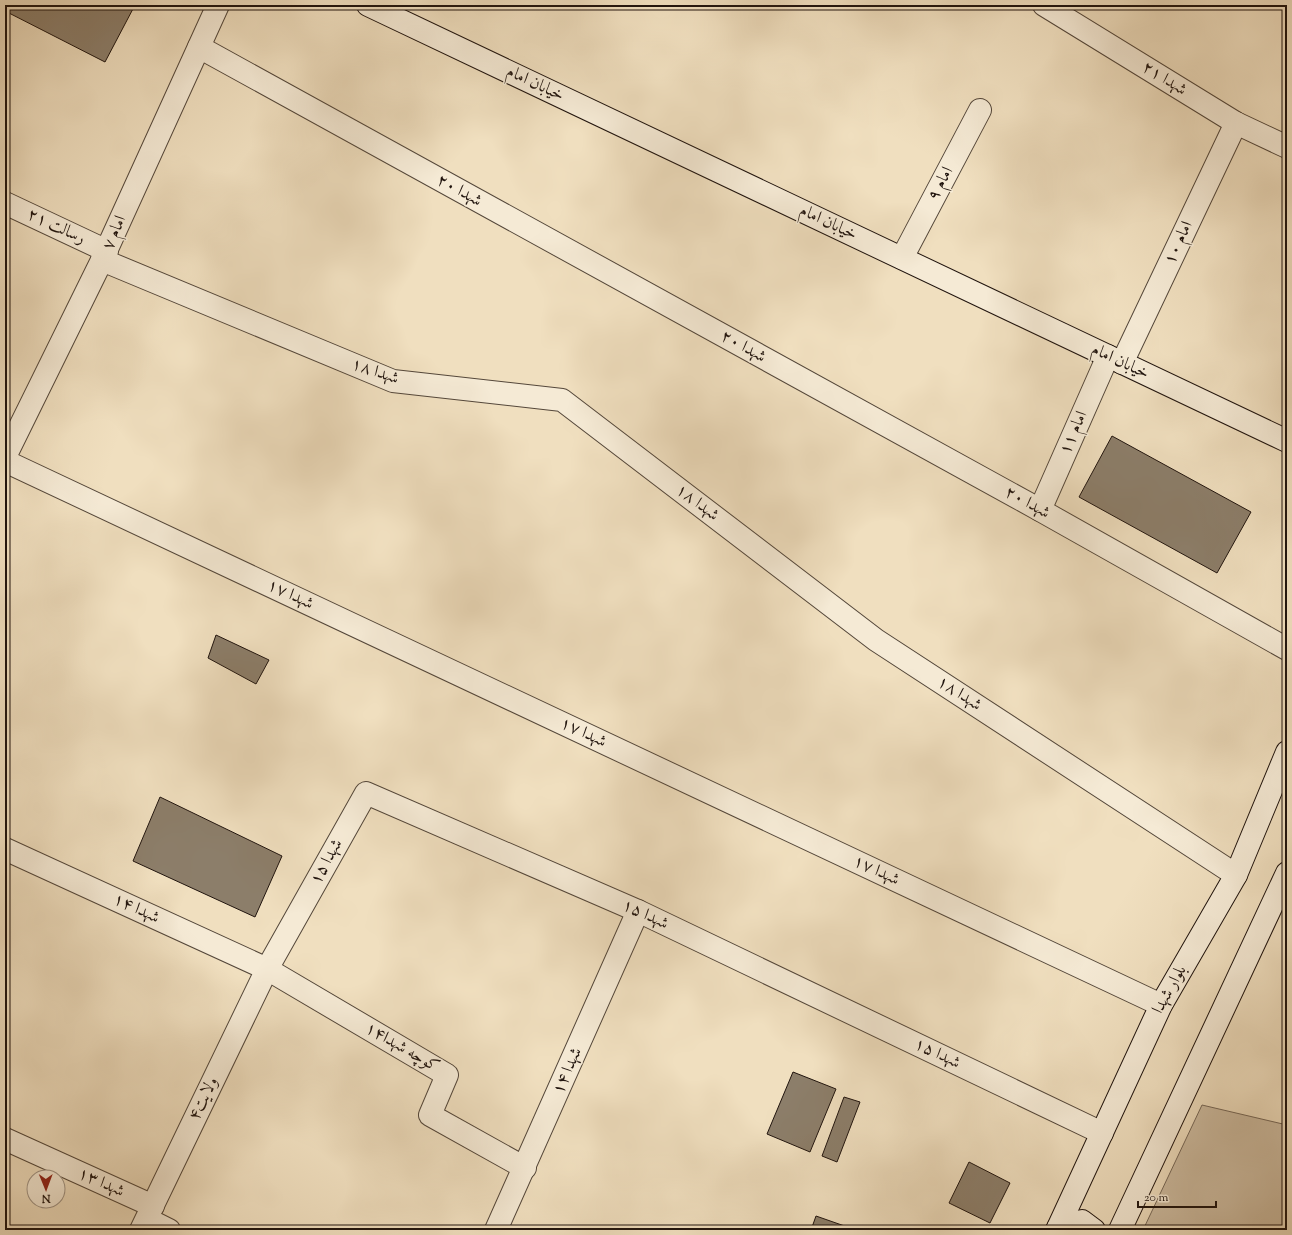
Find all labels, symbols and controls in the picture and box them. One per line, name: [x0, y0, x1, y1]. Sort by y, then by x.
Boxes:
street label: شهدا ۲۱: [1137, 56, 1191, 102]
street label: خیابان امام: [502, 60, 568, 109]
street label: امام ۹: [922, 162, 961, 206]
street label: شهدا ۲۰: [432, 169, 486, 213]
street label: خیابان امام: [795, 199, 861, 248]
street label: رسالت ۲۱: [23, 203, 89, 251]
street label: امام ۷: [97, 212, 134, 254]
street label: امام ۱۰: [1159, 217, 1201, 269]
street label: شهدا ۲۰: [716, 325, 770, 369]
street label: خیابان امام: [1087, 338, 1153, 387]
street label: شهدا ۱۸: [348, 353, 402, 391]
street label: امام ۱۱: [1054, 407, 1095, 459]
street label: شهدا ۱۸: [670, 479, 724, 527]
street label: شهدا ۲۰: [1000, 481, 1054, 525]
street label: شهدا ۱۷: [263, 574, 317, 616]
street label: شهدا ۱۸: [932, 671, 986, 717]
street label: شهدا ۱۷: [556, 712, 610, 754]
street label: شهدا ۱۵: [305, 835, 349, 889]
street label: شهدا ۱۷: [849, 850, 903, 892]
street label: شهدا ۱۴: [109, 888, 163, 930]
street label: شهدا ۱۵: [618, 894, 672, 936]
street label: بلوار شهدا: [1147, 961, 1193, 1019]
street label: کوچه شهدا۱۴: [360, 1017, 444, 1079]
street label: شهدا ۱۵: [910, 1032, 964, 1076]
street label: شهدا ۱۴: [547, 1044, 589, 1098]
street label: ولایت۴: [183, 1073, 225, 1125]
street label: شهدا ۱۳: [74, 1162, 128, 1204]
north arrow: [26, 1169, 66, 1209]
scale bar: [1138, 1183, 1216, 1209]
text: 20 m: [1144, 1189, 1169, 1207]
text: N: [41, 1190, 52, 1206]

